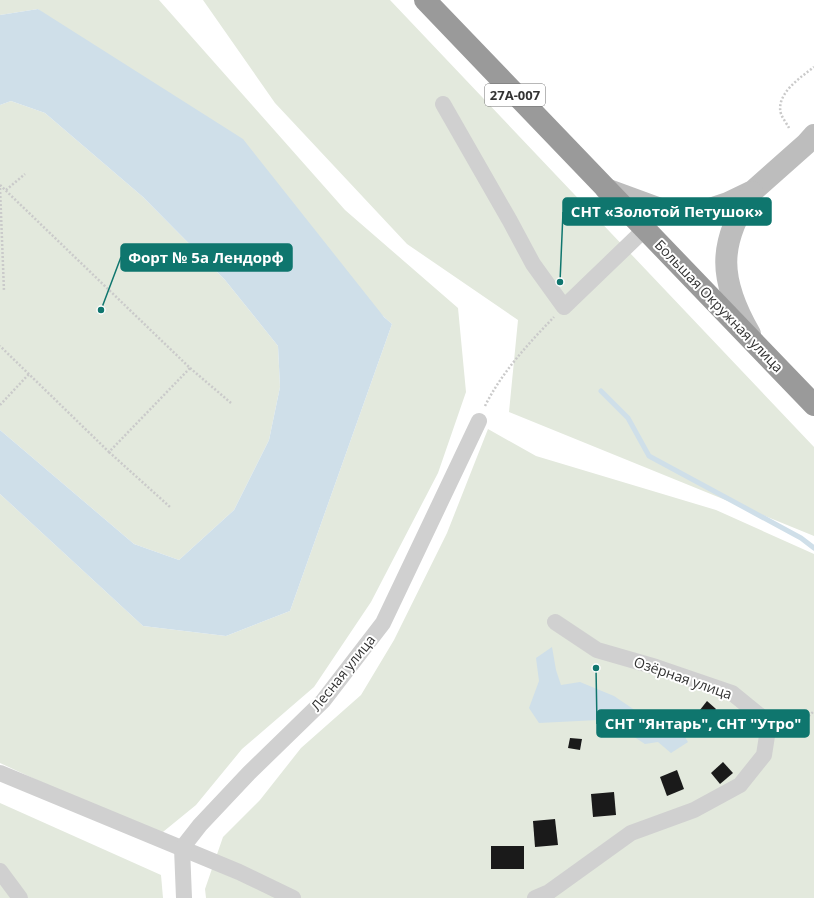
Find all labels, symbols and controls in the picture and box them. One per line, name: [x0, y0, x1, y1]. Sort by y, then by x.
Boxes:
road number: 27А-007: [485, 84, 545, 106]
callout: СНТ «Золотой Петушок»: [563, 198, 771, 225]
text: СНТ «Золотой Петушок»: [571, 201, 763, 221]
street label: Большая Окружная улица: [651, 235, 788, 376]
callout: Форт № 5а Лендорф: [121, 244, 292, 271]
text: Форт № 5а Лендорф: [128, 247, 284, 267]
street label: Лесная улица: [306, 631, 379, 715]
street label: Озёрная улица: [632, 652, 735, 703]
callout: СНТ "Янтарь", СНТ "Утро": [597, 710, 809, 737]
text: СНТ "Янтарь", СНТ "Утро": [605, 713, 801, 733]

